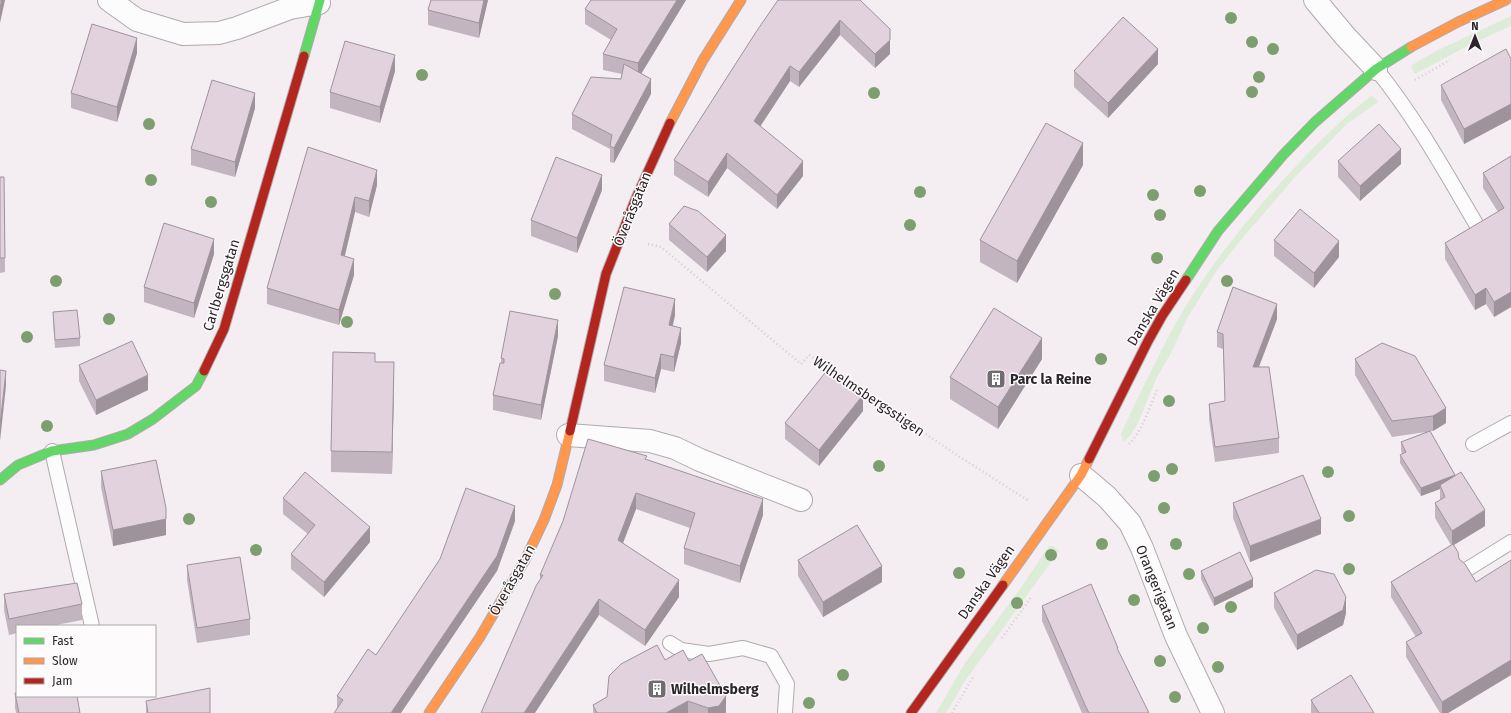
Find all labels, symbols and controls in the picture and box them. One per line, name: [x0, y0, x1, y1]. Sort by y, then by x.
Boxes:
north arrow: [1455, 16, 1495, 56]
text: N: [1471, 20, 1479, 33]
street label: Överåsgatan: [609, 169, 655, 249]
street label: Carlbergsgatan: [199, 237, 244, 333]
street label: Danska Vägen: [1124, 266, 1183, 349]
street label: Wilhelmsbergsstigen: [810, 353, 928, 440]
building icon: Parc la Reine: [985, 368, 1007, 390]
place label: Parc la Reine: [1010, 371, 1092, 388]
street label: Överåsgatan: [485, 541, 539, 619]
street label: Danska Vägen: [954, 542, 1018, 623]
street label: Orangerigatan: [1132, 542, 1181, 632]
legend: [16, 625, 156, 697]
text: Fast: [52, 634, 74, 648]
text: Slow: [52, 654, 78, 668]
text: Jam: [52, 674, 72, 688]
building icon: Wilhelmsberg: [646, 678, 668, 700]
place label: Wilhelmsberg: [671, 681, 759, 698]

